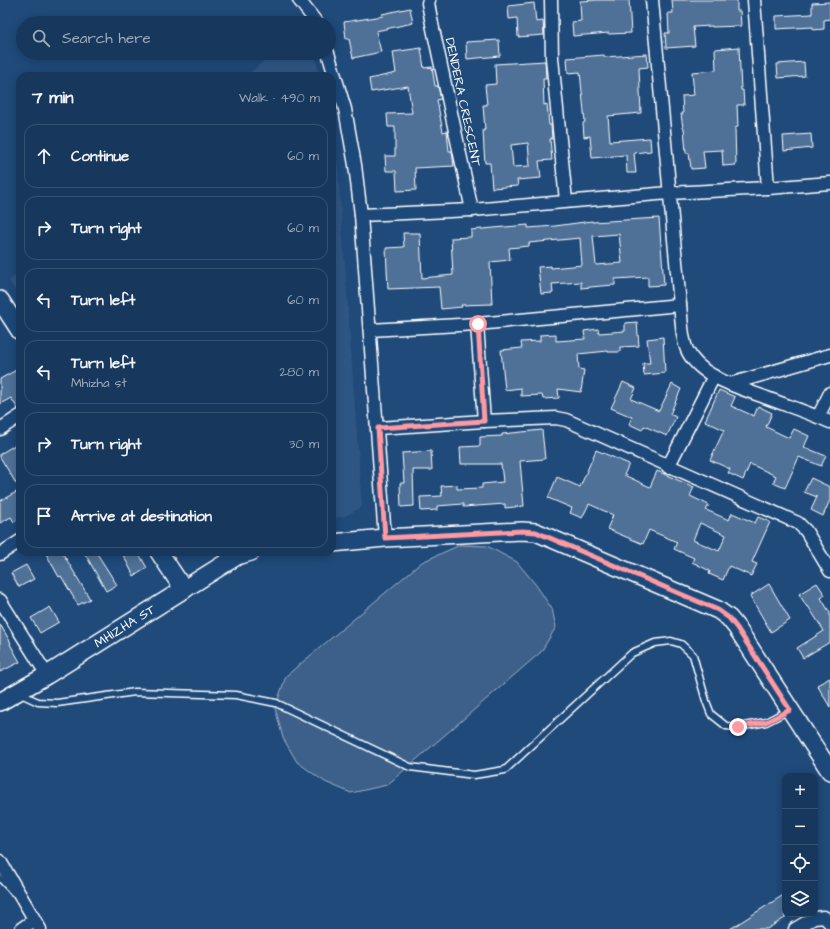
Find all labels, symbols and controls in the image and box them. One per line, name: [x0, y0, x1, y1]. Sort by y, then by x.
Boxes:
search box: [16, 16, 336, 60]
icon: search: [30, 27, 52, 49]
text: Search here: [62, 28, 151, 49]
street label: DENDERA CRESCENT: [441, 36, 486, 169]
text: 7 min: [32, 86, 74, 110]
text: Walk · 490 m: [239, 89, 320, 107]
icon: ahead: [33, 145, 55, 167]
text: Continue: [71, 146, 129, 167]
text: 60 m: [287, 147, 319, 165]
icon: right: [33, 217, 55, 239]
text: Turn right: [71, 218, 142, 239]
text: 60 m: [287, 219, 319, 237]
icon: left: [33, 289, 55, 311]
text: Turn left: [71, 290, 135, 311]
text: 60 m: [287, 291, 319, 309]
route start: [469, 315, 487, 333]
text: Turn left: [71, 353, 135, 374]
icon: left: [33, 361, 55, 383]
text: 280 m: [280, 363, 319, 381]
text: Mhizha st: [71, 374, 127, 392]
icon: right: [33, 433, 55, 455]
text: Turn right: [71, 434, 142, 455]
text: 30 m: [289, 435, 319, 453]
icon: arrive: [33, 505, 55, 527]
text: Arrive at destination: [71, 506, 212, 527]
street label: MHIZHA ST: [91, 600, 159, 652]
route end: [729, 718, 747, 736]
map controls: [782, 773, 818, 917]
button: +: [782, 773, 818, 809]
button: −: [782, 809, 818, 845]
button: locate: [782, 845, 818, 881]
button: layers: [782, 881, 818, 917]

